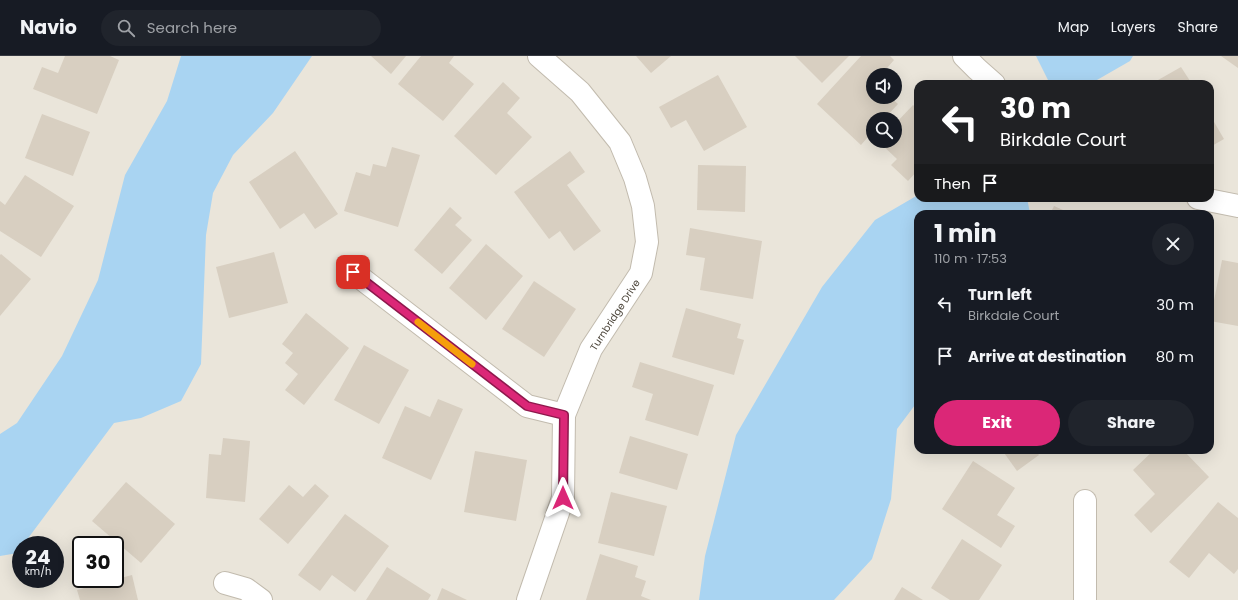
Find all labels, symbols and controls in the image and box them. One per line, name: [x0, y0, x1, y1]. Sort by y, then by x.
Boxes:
search box: [101, 10, 381, 46]
text: Navio: [20, 14, 77, 41]
icon: search: [115, 17, 137, 39]
text: Search here: [147, 17, 237, 38]
text: Map: [1058, 17, 1089, 37]
text: Layers: [1111, 17, 1155, 37]
text: Share: [1177, 17, 1218, 37]
map controls: [866, 68, 902, 148]
button: sound: [866, 68, 902, 104]
text: 30 m: [1000, 89, 1071, 128]
icon: left: [934, 96, 986, 148]
button: search: [866, 112, 902, 148]
text: Birkdale Court: [1000, 127, 1126, 152]
icon: arrive: [979, 172, 1001, 194]
text: Then: [934, 173, 971, 194]
text: 1 min: [934, 217, 997, 250]
button: close: [1152, 223, 1194, 265]
text: 110 m · 17:53: [934, 249, 1007, 268]
pin: [336, 255, 370, 289]
icon: arrive: [342, 261, 364, 283]
street label: Turnbridge Drive: [586, 276, 644, 354]
text: Turn left: [968, 284, 1032, 305]
icon: left: [934, 293, 956, 315]
text: 30 m: [1156, 294, 1194, 315]
text: Birkdale Court: [968, 306, 1059, 325]
icon: arrive: [934, 345, 956, 367]
text: Arrive at destination: [968, 346, 1126, 367]
text: 80 m: [1156, 346, 1194, 367]
button: Exit: [934, 400, 1060, 446]
button: Share: [1068, 400, 1194, 446]
position arrow: [542, 477, 584, 519]
speed limit sign: 30: [72, 536, 124, 588]
text: 24: [26, 543, 50, 571]
text: km/h: [25, 564, 51, 579]

